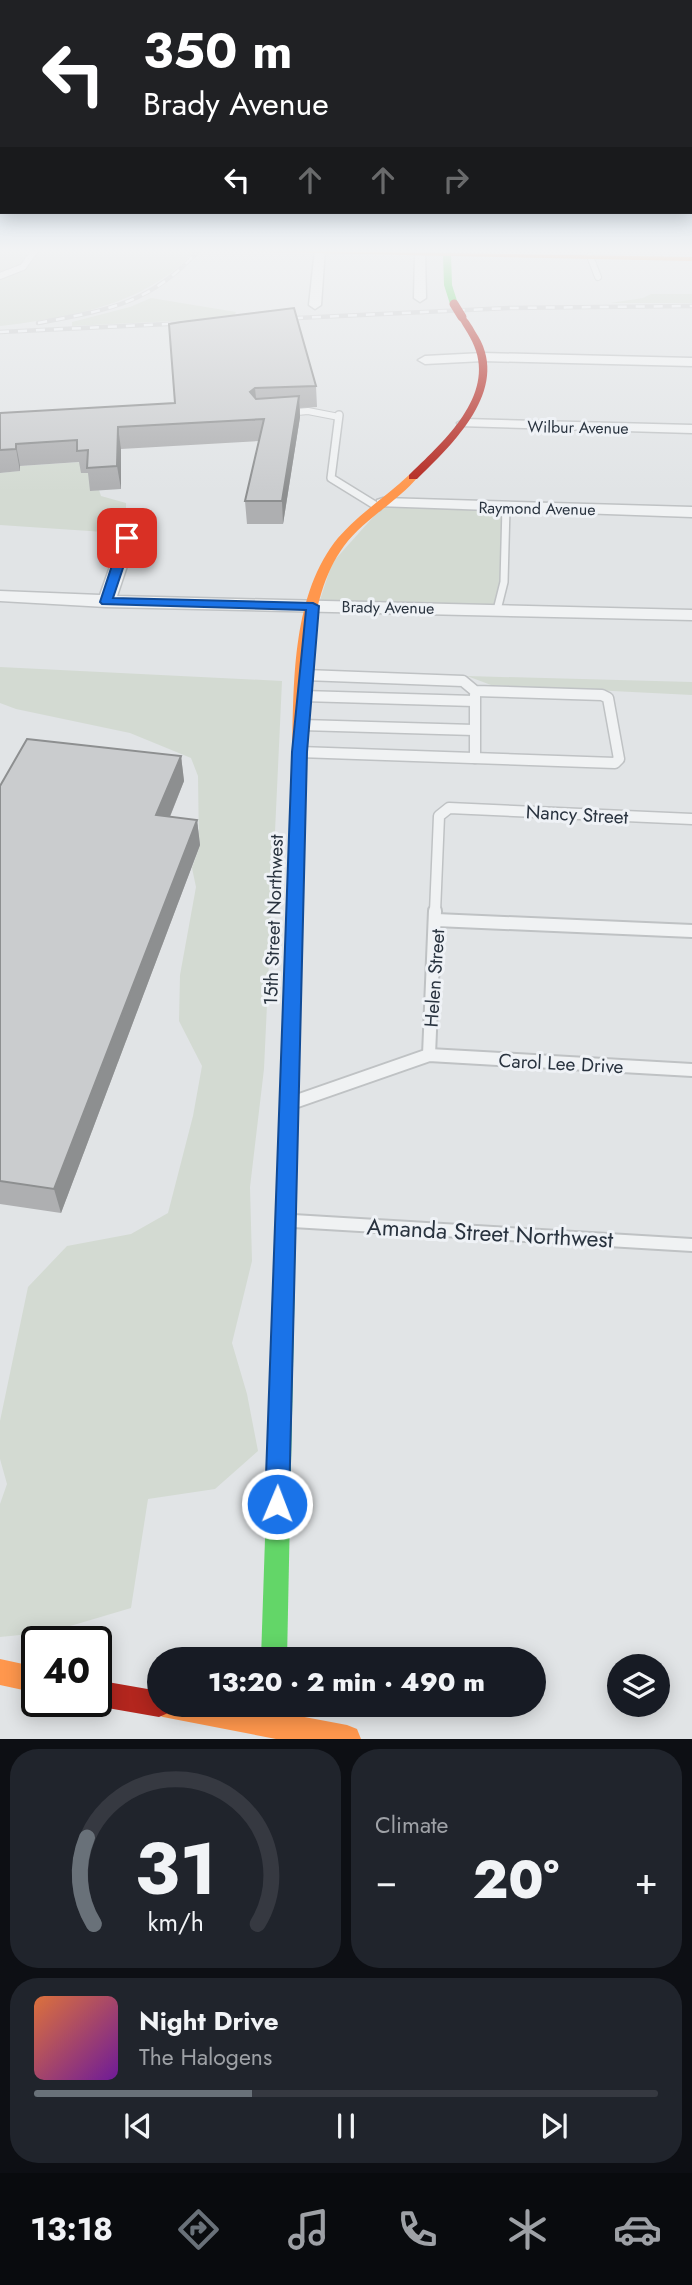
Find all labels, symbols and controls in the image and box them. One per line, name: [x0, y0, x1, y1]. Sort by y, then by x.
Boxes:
text: 350 m: [143, 16, 292, 86]
icon: left: [28, 28, 119, 119]
text: Brady Avenue: [143, 81, 329, 127]
icon: left: [218, 161, 256, 199]
icon: ahead: [291, 161, 329, 199]
icon: ahead: [364, 161, 402, 199]
icon: right: [437, 161, 475, 199]
street label: Wilbur Avenue: [527, 415, 629, 440]
street label: Raymond Avenue: [478, 496, 596, 521]
pin: [97, 508, 157, 568]
icon: arrive: [108, 519, 146, 557]
street label: Brady Avenue: [341, 595, 435, 620]
street label: Nancy Street: [525, 798, 629, 831]
street label: 15th Street Northwest: [257, 834, 290, 1006]
street label: Helen Street: [418, 928, 451, 1028]
street label: Carol Lee Drive: [498, 1047, 624, 1080]
street label: Amanda Street Northwest: [366, 1210, 615, 1256]
position arrow: [240, 1467, 314, 1541]
speed limit sign: 40: [21, 1626, 112, 1717]
map controls: [607, 1654, 670, 1717]
button: layers: [607, 1654, 670, 1717]
text: 13:20 · 2 min · 490 m: [208, 1663, 485, 1701]
text: Climate: [375, 1808, 448, 1842]
text: 31: [134, 1817, 217, 1922]
text: 20°: [473, 1842, 559, 1918]
text: −: [375, 1853, 397, 1908]
text: +: [635, 1853, 658, 1908]
text: km/h: [147, 1904, 204, 1940]
text: Night Drive: [139, 2002, 279, 2040]
text: The Halogens: [139, 2040, 272, 2074]
icon: previous: [119, 2107, 157, 2145]
icon: pause: [327, 2107, 365, 2145]
icon: next: [535, 2107, 573, 2145]
icon: directions: [174, 2205, 223, 2254]
icon: music: [284, 2205, 333, 2254]
icon: phone: [393, 2205, 442, 2254]
icon: climate: [503, 2205, 552, 2254]
icon: car: [613, 2205, 662, 2254]
text: 13:18: [30, 2206, 113, 2252]

